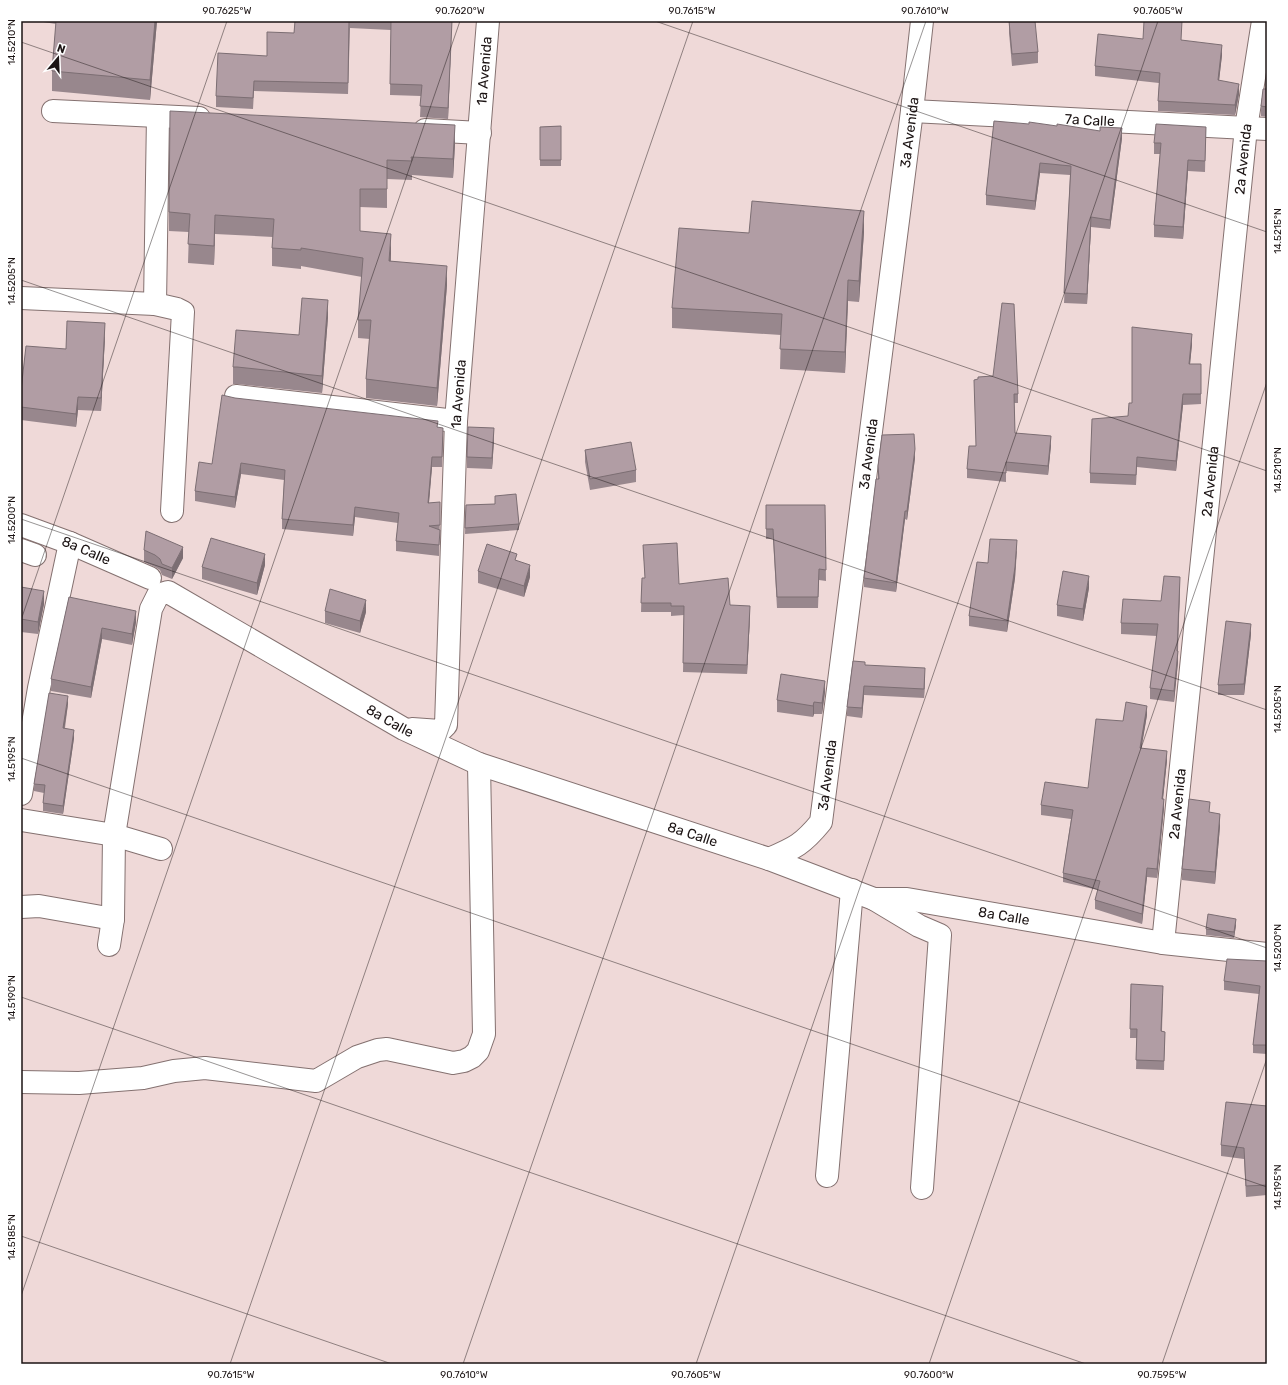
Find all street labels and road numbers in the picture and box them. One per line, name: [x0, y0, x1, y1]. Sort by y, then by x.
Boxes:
street label: 1a Avenida: [473, 36, 496, 106]
street label: 3a Avenida: [897, 96, 923, 169]
street label: 7a Calle: [1064, 111, 1115, 130]
street label: 2a Avenida: [1231, 122, 1256, 195]
street label: 1a Avenida: [448, 359, 470, 429]
street label: 3a Avenida: [856, 417, 882, 490]
street label: 2a Avenida: [1198, 445, 1223, 518]
street label: 8a Calle: [59, 533, 113, 569]
street label: 8a Calle: [363, 701, 416, 741]
street label: 3a Avenida: [815, 739, 840, 812]
street label: 2a Avenida: [1166, 767, 1190, 840]
street label: 8a Calle: [665, 818, 720, 851]
street label: 8a Calle: [977, 903, 1031, 929]

